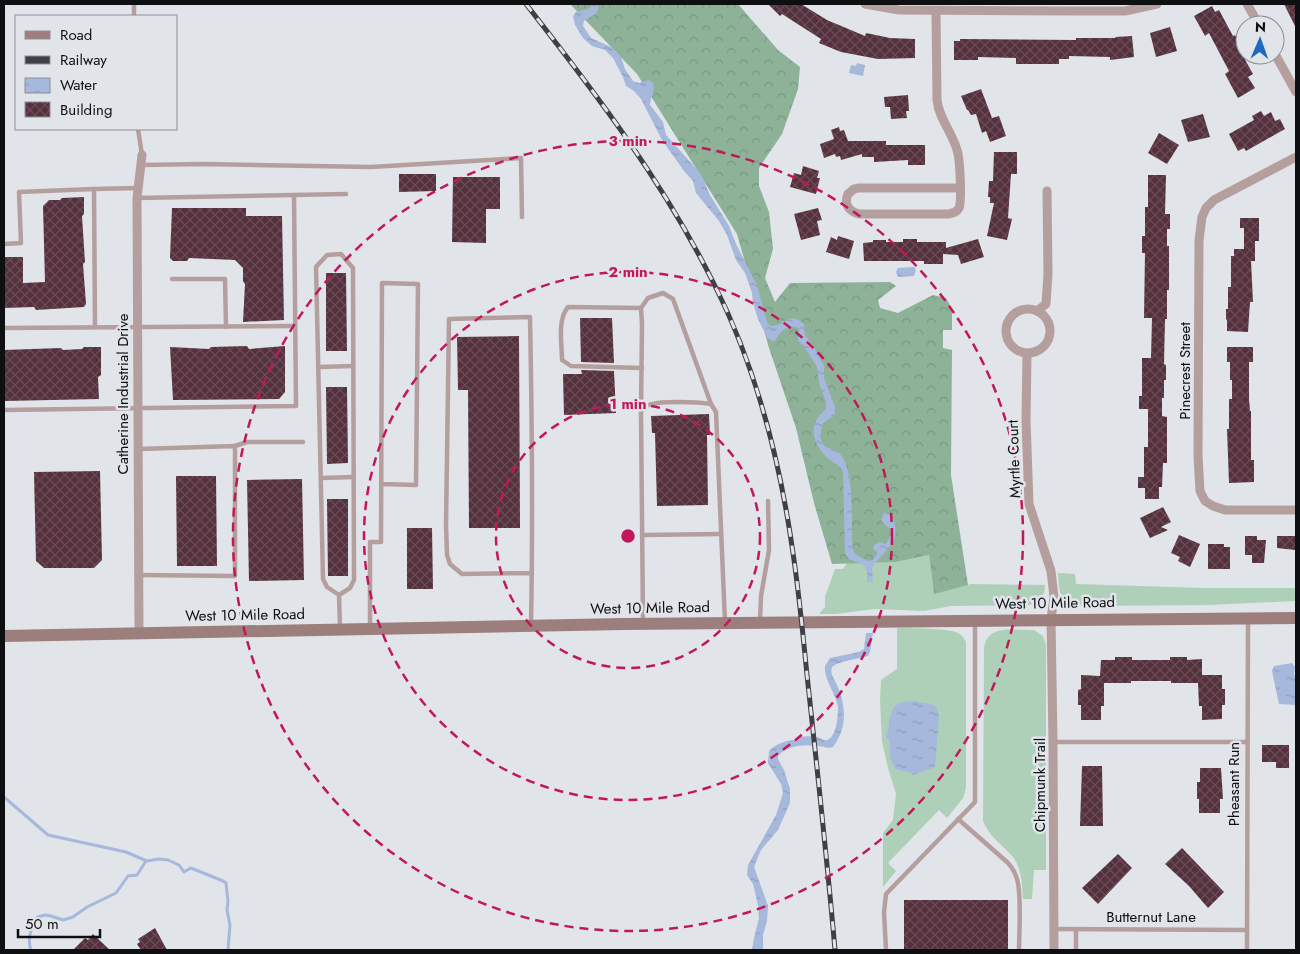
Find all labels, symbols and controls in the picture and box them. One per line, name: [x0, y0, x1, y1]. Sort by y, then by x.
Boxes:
legend: [15, 15, 178, 130]
north arrow: [1235, 15, 1285, 65]
text: N: [1255, 17, 1266, 37]
text: Road: [60, 24, 92, 46]
text: Railway: [60, 49, 107, 71]
text: Water: [60, 74, 98, 96]
text: Building: [60, 99, 112, 121]
text: 3 min: [609, 130, 647, 152]
text: 2 min: [608, 261, 648, 283]
street label: Catherine Industrial Drive: [112, 313, 134, 475]
street label: Pinecrest Street: [1174, 322, 1196, 420]
text: 1 min: [609, 393, 647, 415]
street label: Myrtle Court: [1002, 419, 1026, 498]
centre of rings: [619, 527, 637, 545]
street label: West 10 Mile Road: [995, 591, 1115, 615]
street label: West 10 Mile Road: [590, 596, 710, 620]
street label: West 10 Mile Road: [185, 603, 305, 627]
street label: Chipmunk Trail: [1029, 738, 1051, 832]
street label: Pheasant Run: [1223, 742, 1245, 826]
scale bar: [18, 906, 100, 938]
street label: Butternut Lane: [1106, 906, 1196, 928]
text: 50 m: [25, 913, 59, 935]

